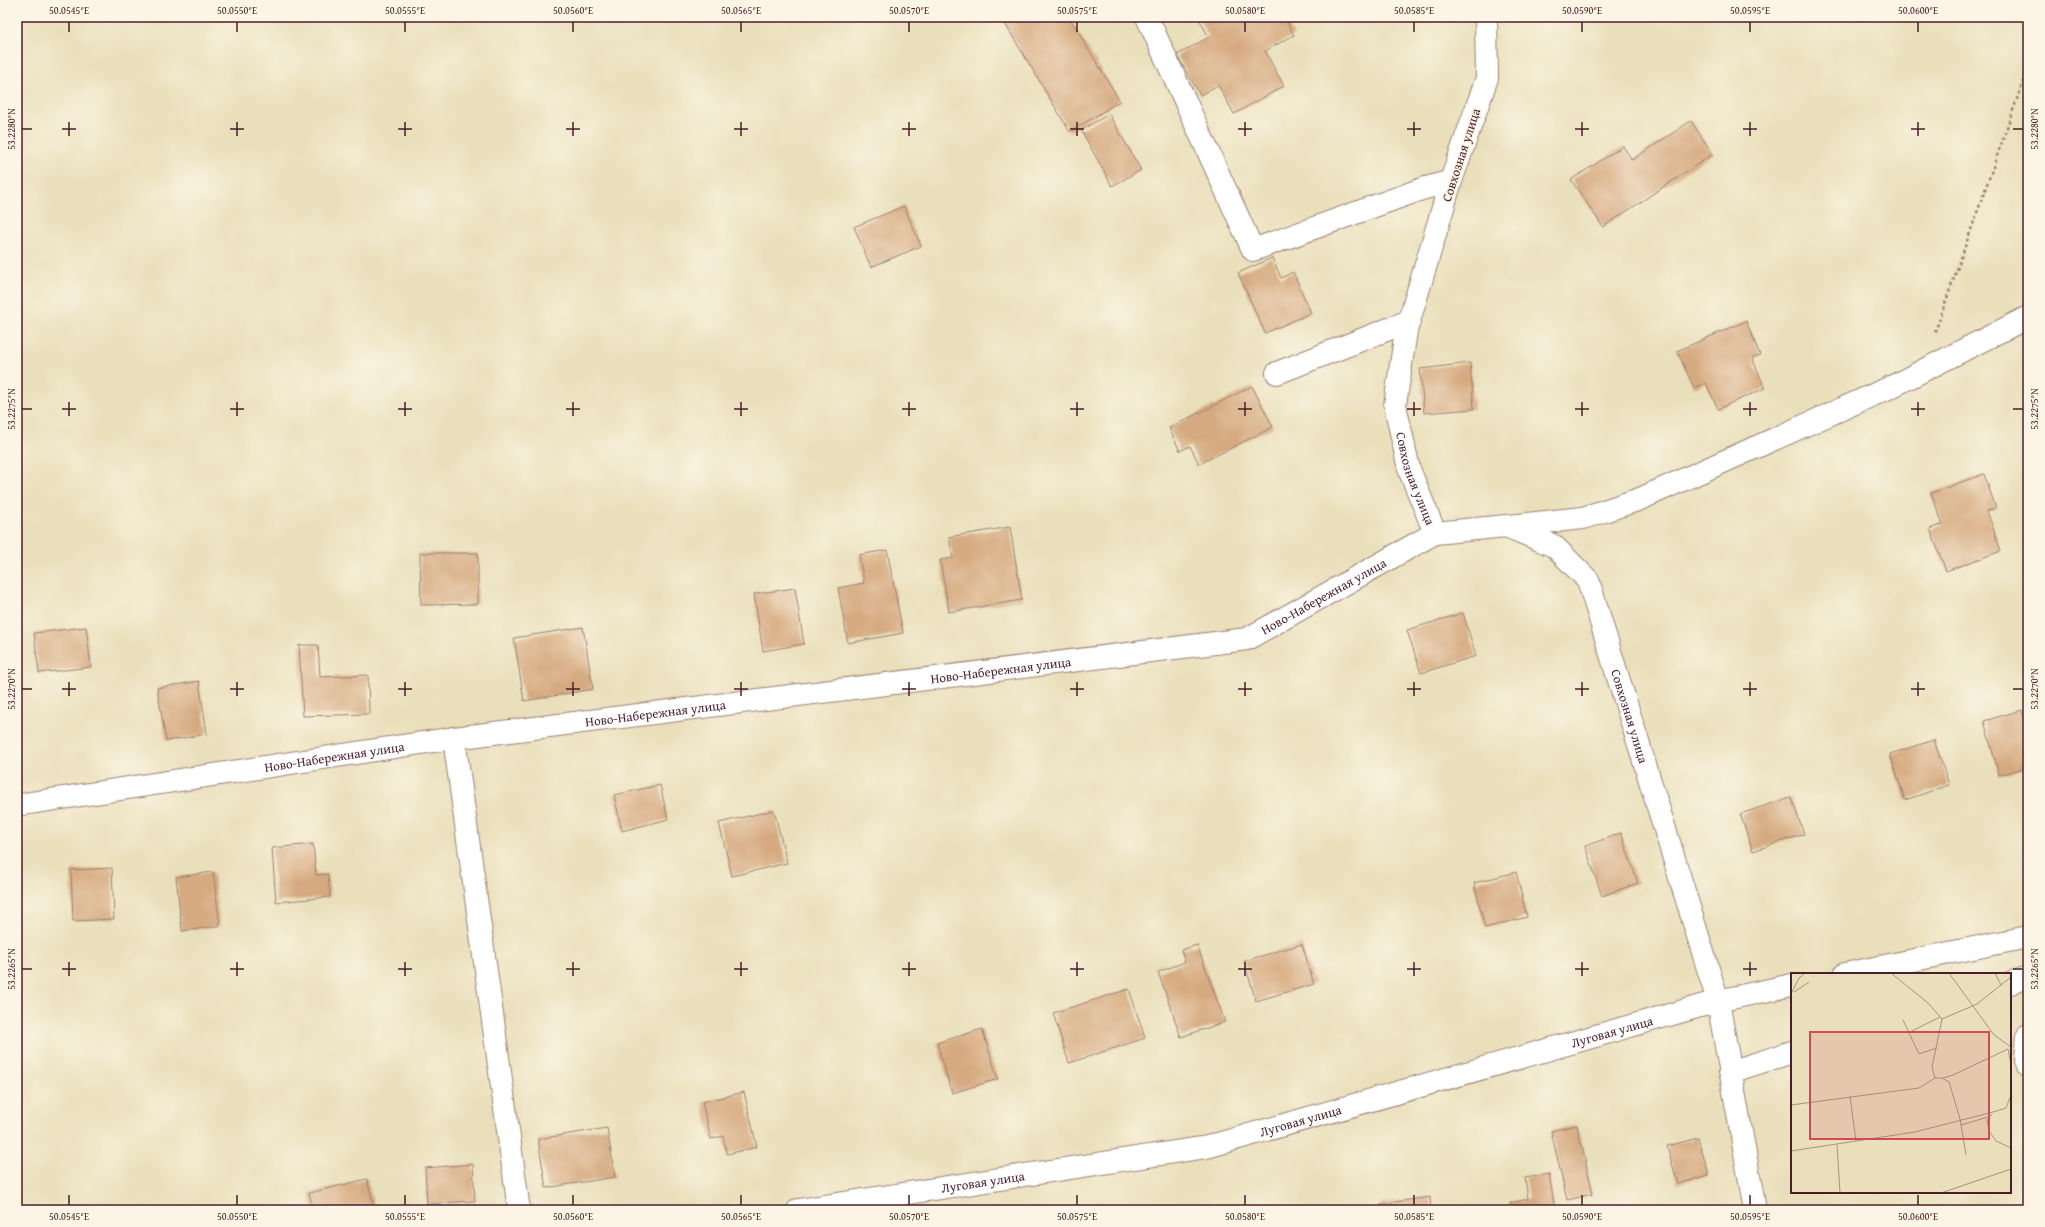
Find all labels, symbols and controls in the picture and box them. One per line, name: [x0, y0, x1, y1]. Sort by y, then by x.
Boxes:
text: 50.0545°E: [49, 3, 89, 18]
text: 50.0550°E: [217, 3, 257, 18]
text: 50.0555°E: [385, 3, 425, 18]
text: 50.0560°E: [553, 3, 593, 18]
text: 50.0565°E: [721, 3, 761, 18]
text: 50.0570°E: [889, 3, 929, 18]
text: 50.0575°E: [1057, 3, 1097, 18]
text: 50.0580°E: [1225, 3, 1265, 18]
text: 50.0585°E: [1394, 3, 1434, 18]
text: 50.0590°E: [1562, 3, 1602, 18]
text: 50.0595°E: [1730, 3, 1770, 18]
text: 50.0600°E: [1898, 3, 1938, 18]
street label: Совхозная улица: [1437, 105, 1485, 204]
text: 53.2280°N: [4, 108, 19, 150]
text: 53.2280°N: [2027, 108, 2042, 150]
text: 53.2275°N: [4, 388, 19, 430]
text: 53.2275°N: [2027, 388, 2042, 430]
street label: Совхозная улица: [1392, 430, 1441, 529]
street label: Ново-Набережная улица: [1257, 553, 1390, 639]
street label: Ново-Набережная улица: [929, 651, 1073, 688]
street label: Совхозная улица: [1607, 667, 1654, 766]
text: 53.2270°N: [4, 668, 19, 710]
text: 53.2270°N: [2027, 668, 2042, 710]
street label: Ново-Набережная улица: [584, 695, 727, 731]
street label: Ново-Набережная улица: [263, 736, 406, 776]
text: 53.2265°N: [4, 948, 19, 990]
text: 53.2265°N: [2027, 948, 2042, 990]
inset map: [1791, 973, 2011, 1193]
street label: Луговая улица: [1569, 1010, 1656, 1052]
street label: Луговая улица: [1257, 1099, 1344, 1141]
street label: Луговая улица: [940, 1166, 1027, 1197]
text: 50.0545°E: [49, 1209, 89, 1224]
text: 50.0550°E: [217, 1209, 257, 1224]
text: 50.0555°E: [385, 1209, 425, 1224]
text: 50.0560°E: [553, 1209, 593, 1224]
text: 50.0565°E: [721, 1209, 761, 1224]
text: 50.0570°E: [889, 1209, 929, 1224]
text: 50.0575°E: [1057, 1209, 1097, 1224]
text: 50.0580°E: [1225, 1209, 1265, 1224]
text: 50.0585°E: [1394, 1209, 1434, 1224]
text: 50.0590°E: [1562, 1209, 1602, 1224]
text: 50.0595°E: [1730, 1209, 1770, 1224]
text: 50.0600°E: [1898, 1209, 1938, 1224]

